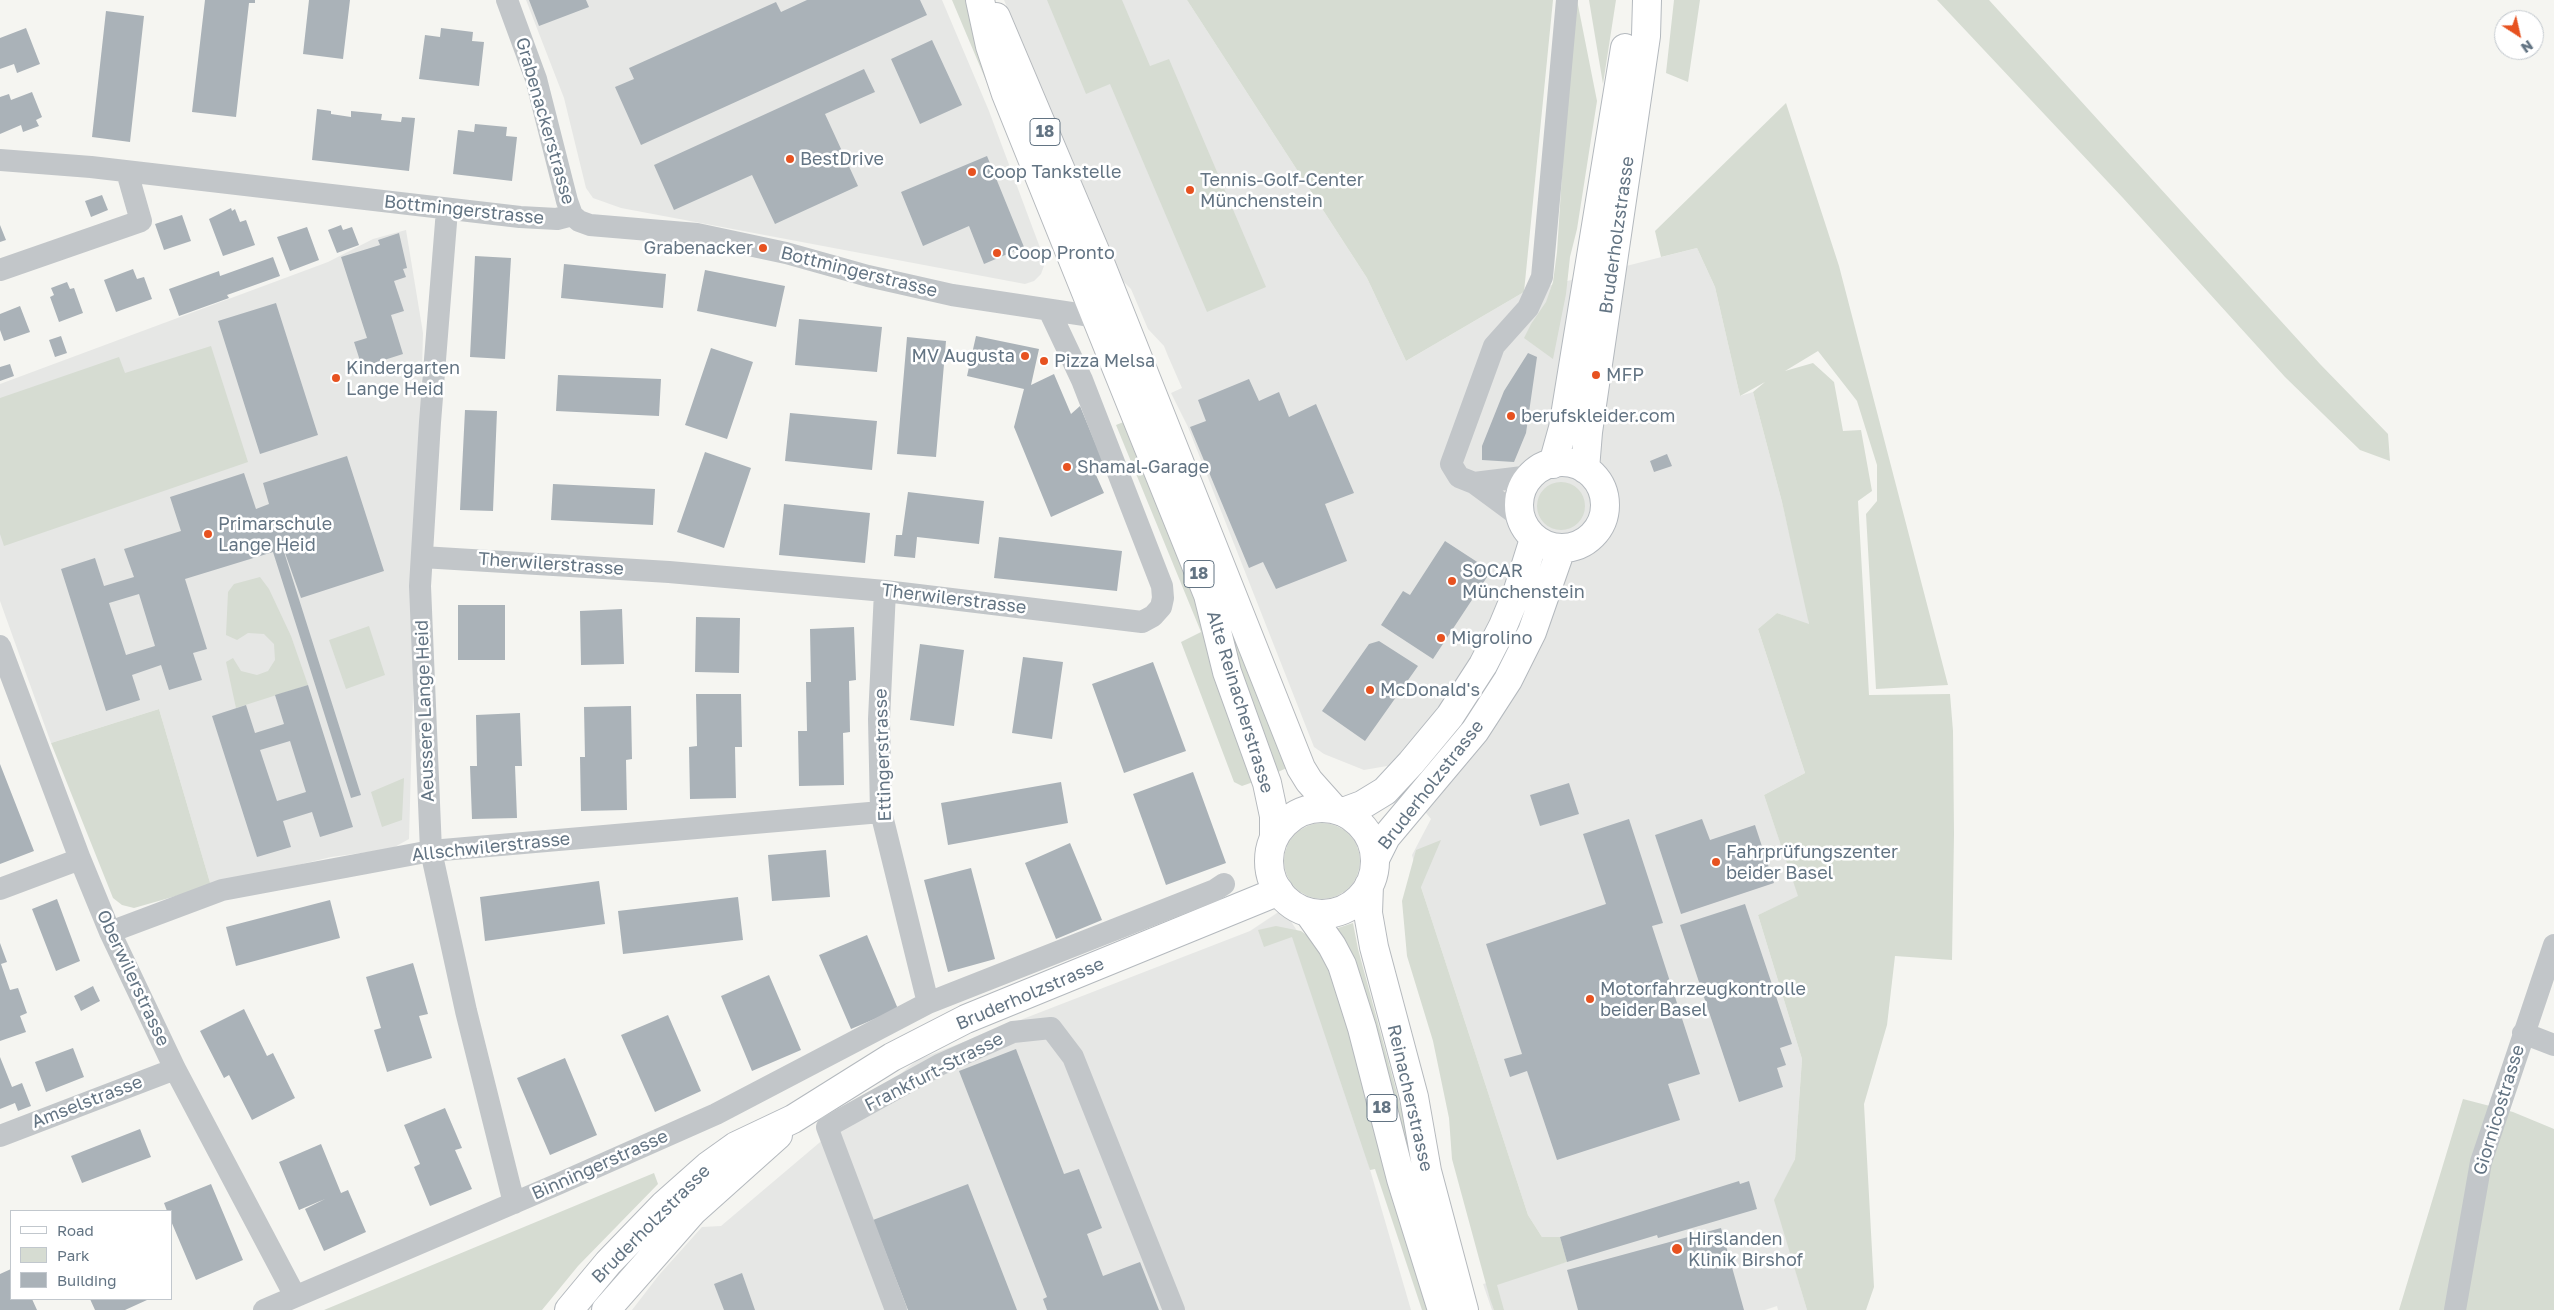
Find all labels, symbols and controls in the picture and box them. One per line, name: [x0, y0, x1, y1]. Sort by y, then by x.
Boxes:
north arrow: [2494, 10, 2544, 60]
street label: Grabenackerstrasse: [511, 35, 579, 207]
text: N: [2518, 37, 2537, 57]
road number: 18: [1030, 118, 1060, 146]
place label: BestDrive: [800, 148, 884, 170]
marker: BestDrive: [784, 153, 796, 165]
street label: Bruderholzstrasse: [1595, 155, 1639, 315]
place label: Coop Tankstelle: [982, 161, 1121, 183]
marker: Coop Tankstelle: [966, 166, 978, 178]
place label: Tennis-Golf-Center Münchenstein: [1200, 169, 1364, 212]
marker: Tennis-Golf-Center Münchenstein: [1184, 184, 1196, 196]
street label: Bottmingerstrasse: [383, 191, 545, 229]
place label: Grabenacker: [643, 237, 753, 259]
marker: Grabenacker: [757, 242, 769, 254]
street label: Bottmingerstrasse: [778, 242, 940, 302]
place label: Coop Pronto: [1007, 242, 1115, 264]
marker: Coop Pronto: [991, 247, 1003, 259]
place label: MV Augusta: [912, 345, 1015, 367]
marker: MV Augusta: [1019, 350, 1031, 362]
place label: Pizza Melsa: [1054, 350, 1155, 372]
marker: Pizza Melsa: [1038, 355, 1050, 367]
place label: Kindergarten Lange Heid: [346, 357, 460, 399]
place label: MFP: [1606, 364, 1644, 386]
marker: MFP: [1590, 369, 1602, 381]
marker: Kindergarten Lange Heid: [330, 372, 342, 384]
place label: berufskleider.com: [1521, 405, 1675, 427]
marker: berufskleider.com: [1505, 410, 1517, 422]
place label: Shamal-Garage: [1077, 456, 1209, 478]
marker: Shamal-Garage: [1061, 461, 1073, 473]
place label: Primarschule Lange Heid: [218, 513, 332, 556]
marker: Primarschule Lange Heid: [202, 528, 214, 540]
street label: Therwilerstrasse: [478, 548, 624, 580]
road number: 18: [1184, 560, 1214, 588]
place label: SOCAR Münchenstein: [1462, 560, 1585, 602]
marker: SOCAR Münchenstein: [1446, 575, 1458, 587]
street label: Therwilerstrasse: [880, 579, 1028, 619]
street label: Alte Reinacherstrasse: [1202, 608, 1278, 796]
street label: Aeussere Lange Heid: [411, 620, 439, 802]
place label: Migrolino: [1451, 627, 1532, 649]
marker: Migrolino: [1435, 632, 1447, 644]
place label: McDonald's: [1380, 679, 1480, 701]
marker: McDonald's: [1364, 684, 1376, 696]
street label: Ettingerstrasse: [870, 688, 896, 822]
street label: Bruderholzstrasse: [1374, 716, 1488, 854]
street label: Allschwilerstrasse: [411, 828, 571, 866]
place label: Fahrprüfungszenter beider Basel: [1726, 841, 1898, 884]
marker: Fahrprüfungszenter beider Basel: [1710, 856, 1722, 868]
street label: Oberwilerstrasse: [92, 906, 174, 1050]
street label: Bruderholzstrasse: [953, 953, 1107, 1035]
place label: Motorfahrzeugkontrolle beider Basel: [1600, 978, 1806, 1021]
marker: Motorfahrzeugkontrolle beider Basel: [1584, 993, 1596, 1005]
street label: Reinacherstrasse: [1383, 1022, 1437, 1174]
street label: Frankfurt-Strasse: [861, 1028, 1007, 1116]
street label: Giornicostrasse: [2469, 1042, 2529, 1178]
street label: Amselstrasse: [29, 1071, 145, 1133]
road number: 18: [1367, 1094, 1397, 1122]
street label: Binningerstrasse: [529, 1125, 671, 1205]
street label: Bruderholzstrasse: [587, 1160, 715, 1288]
legend: [10, 1210, 172, 1300]
text: Road: [57, 1221, 94, 1239]
place label: Hirslanden Klinik Birshof: [1688, 1228, 1803, 1270]
marker: Hirslanden Klinik Birshof: [1670, 1242, 1684, 1256]
text: Park: [57, 1246, 89, 1264]
text: Building: [57, 1271, 117, 1289]

